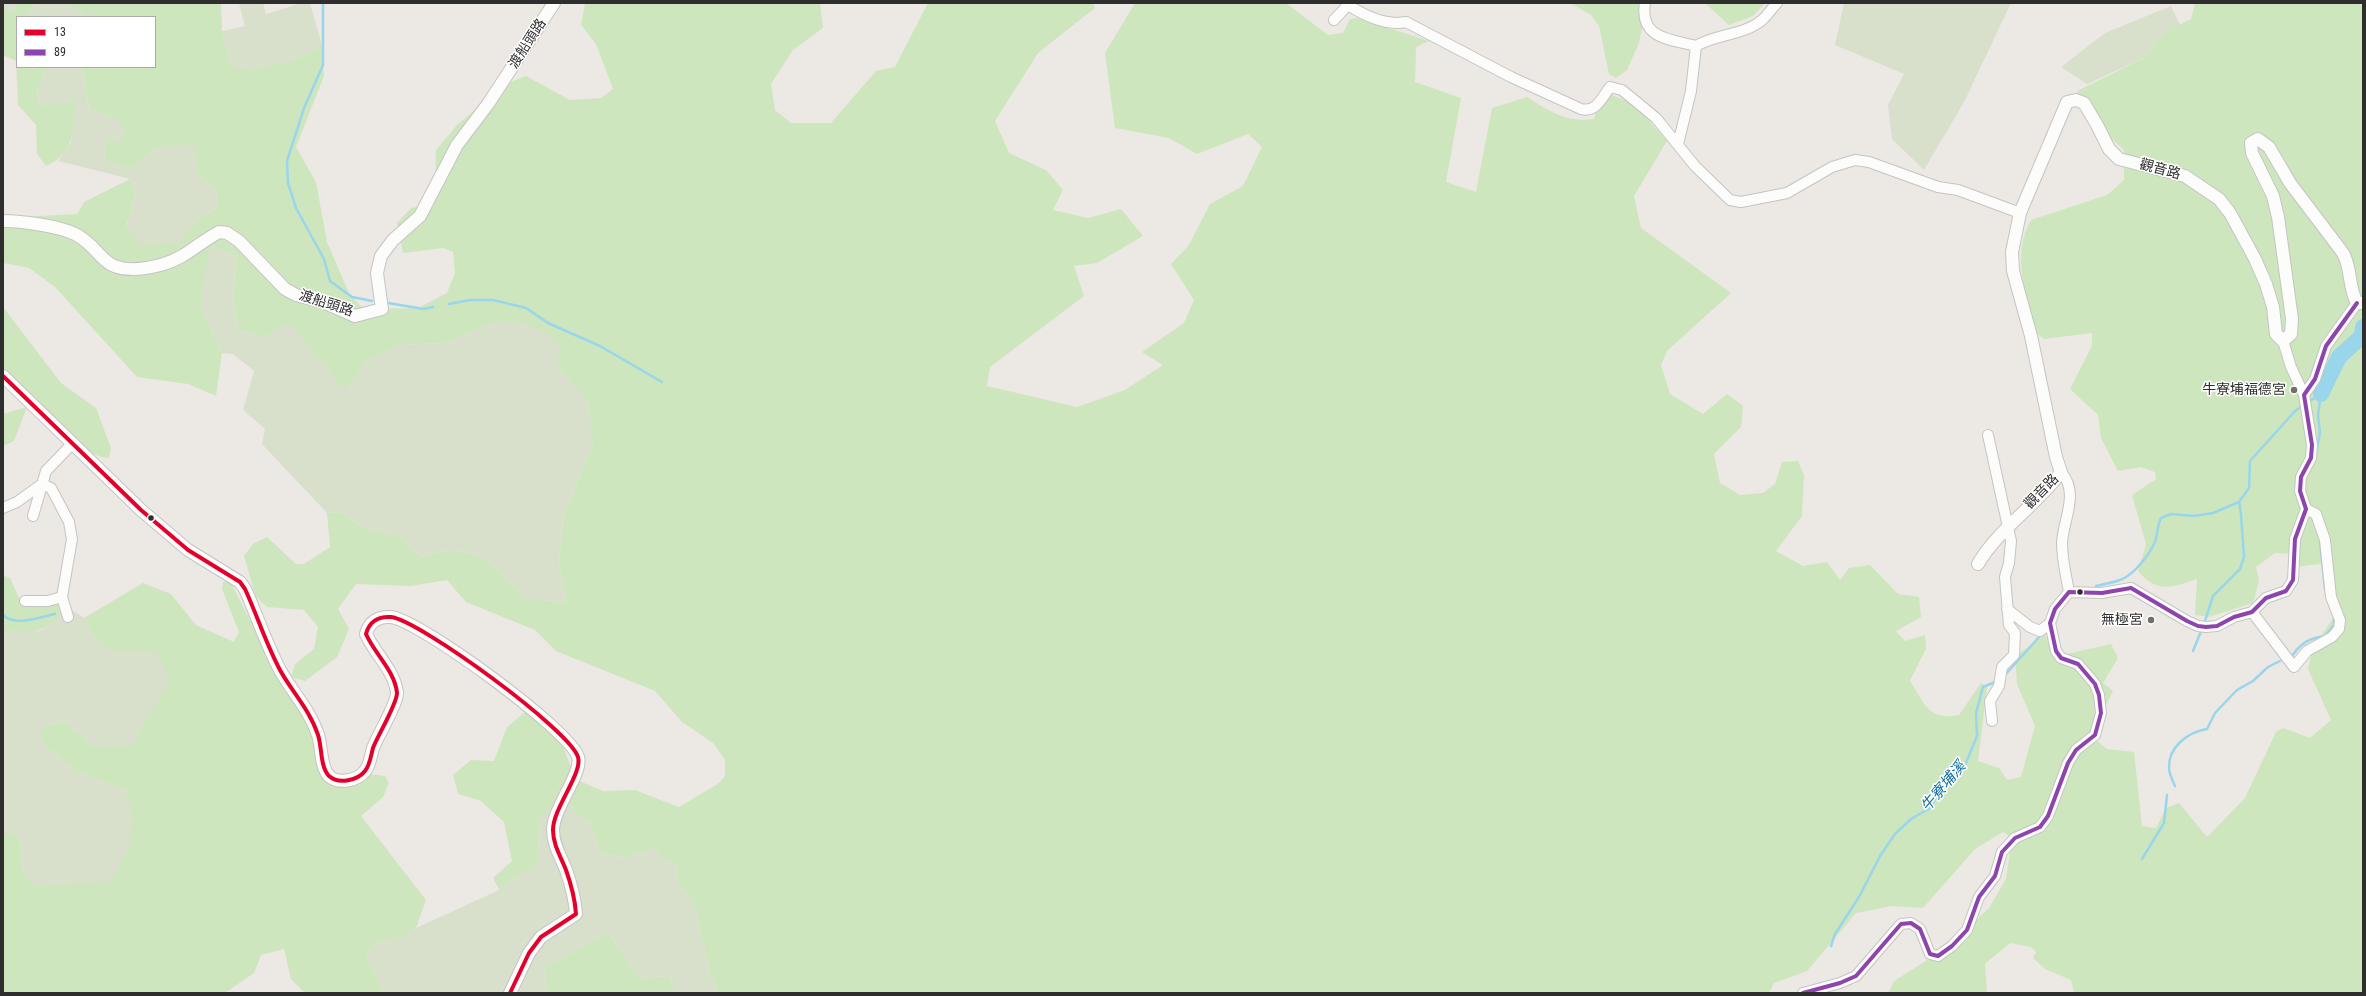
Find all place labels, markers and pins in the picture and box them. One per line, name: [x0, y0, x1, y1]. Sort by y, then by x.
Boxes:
place label: 牛寮埔福德宮: [2202, 382, 2286, 398]
marker: 牛寮埔福德宮: [2289, 385, 2299, 395]
unlabelled marker: [146, 513, 156, 523]
unlabelled marker: [2075, 587, 2085, 597]
place label: 無極宮: [2101, 612, 2143, 628]
marker: 無極宮: [2146, 615, 2156, 625]

